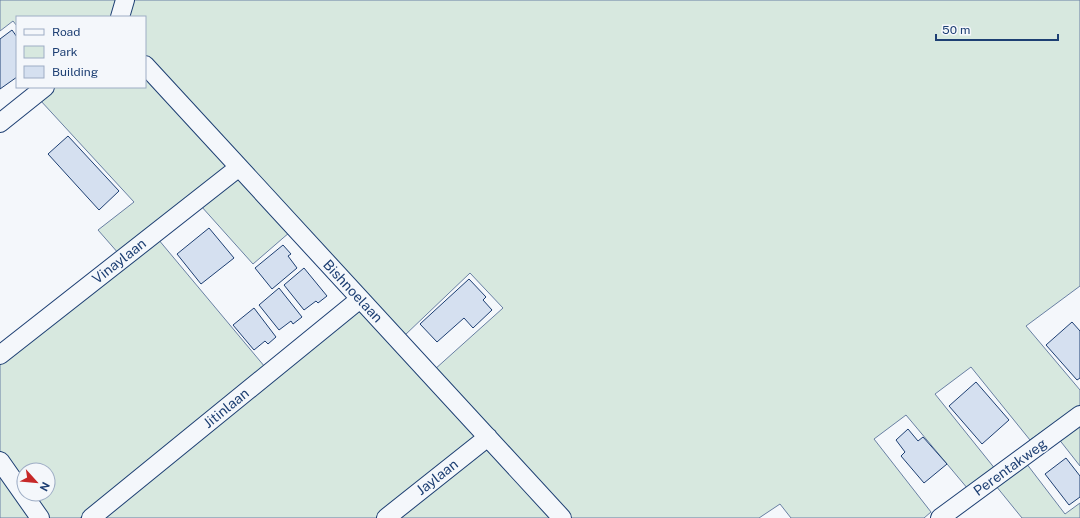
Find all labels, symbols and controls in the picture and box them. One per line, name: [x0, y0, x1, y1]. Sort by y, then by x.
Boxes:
legend: [16, 16, 146, 88]
scale bar: [936, 16, 1058, 42]
text: 50 m: [942, 23, 970, 37]
text: Road: [52, 25, 80, 39]
text: Park: [52, 45, 78, 59]
text: Building: [52, 65, 98, 79]
street label: Vinaylaan: [89, 235, 149, 287]
street label: Bishnoelaan: [320, 256, 386, 326]
street label: Jitinlaan: [200, 385, 252, 431]
street label: Perentakweg: [970, 435, 1050, 499]
street label: Jaylaan: [413, 456, 461, 498]
north arrow: [16, 462, 56, 502]
text: N: [38, 480, 52, 493]

